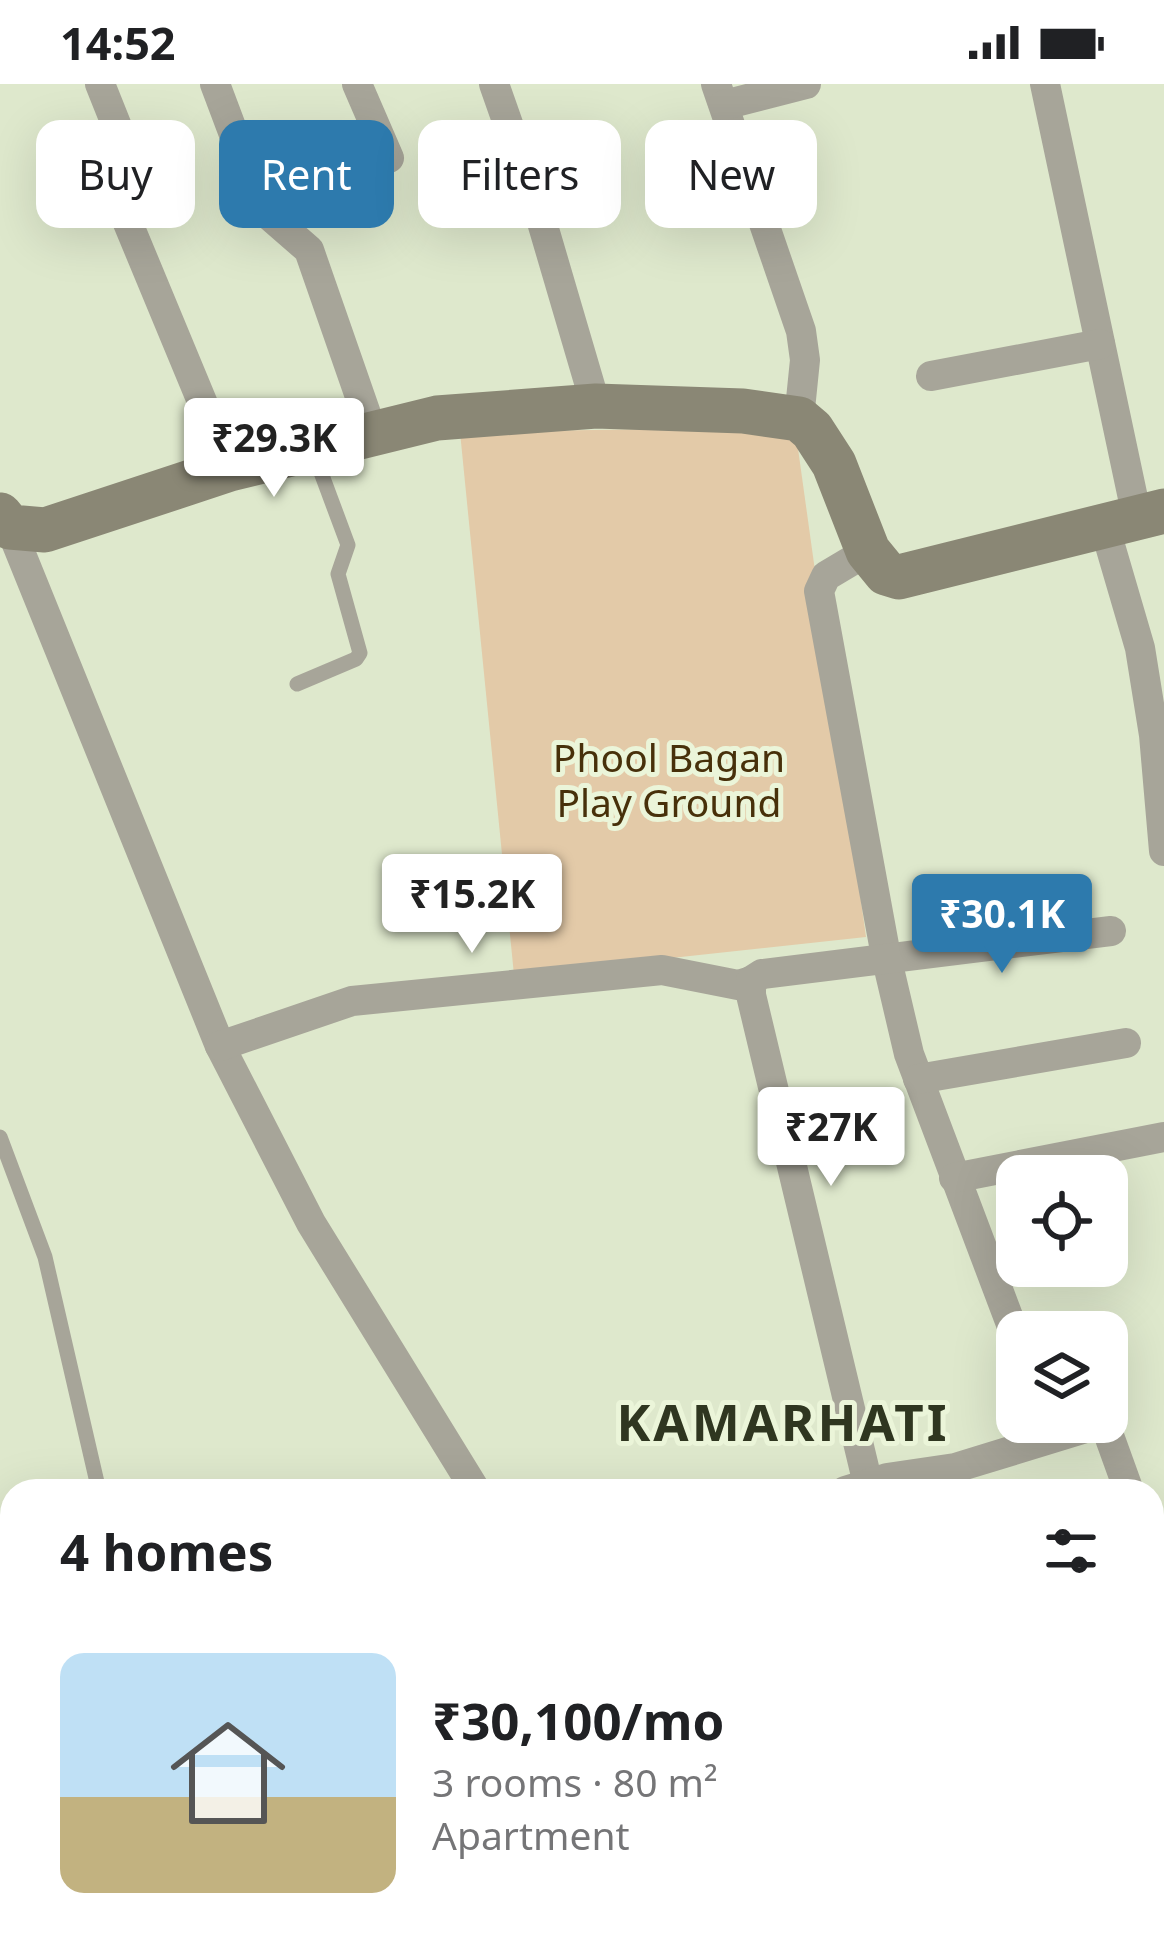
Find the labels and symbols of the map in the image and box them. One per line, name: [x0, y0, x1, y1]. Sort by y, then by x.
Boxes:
pin: ₹29.3K: [176, 398, 372, 500]
park label: Phool Bagan Play Ground: [553, 730, 785, 828]
pin: ₹15.2K: [374, 854, 570, 956]
pin: ₹30.1K: [904, 874, 1100, 976]
pin: ₹27K: [760, 1087, 902, 1189]
district label: KAMARHATI: [616, 1386, 950, 1456]

